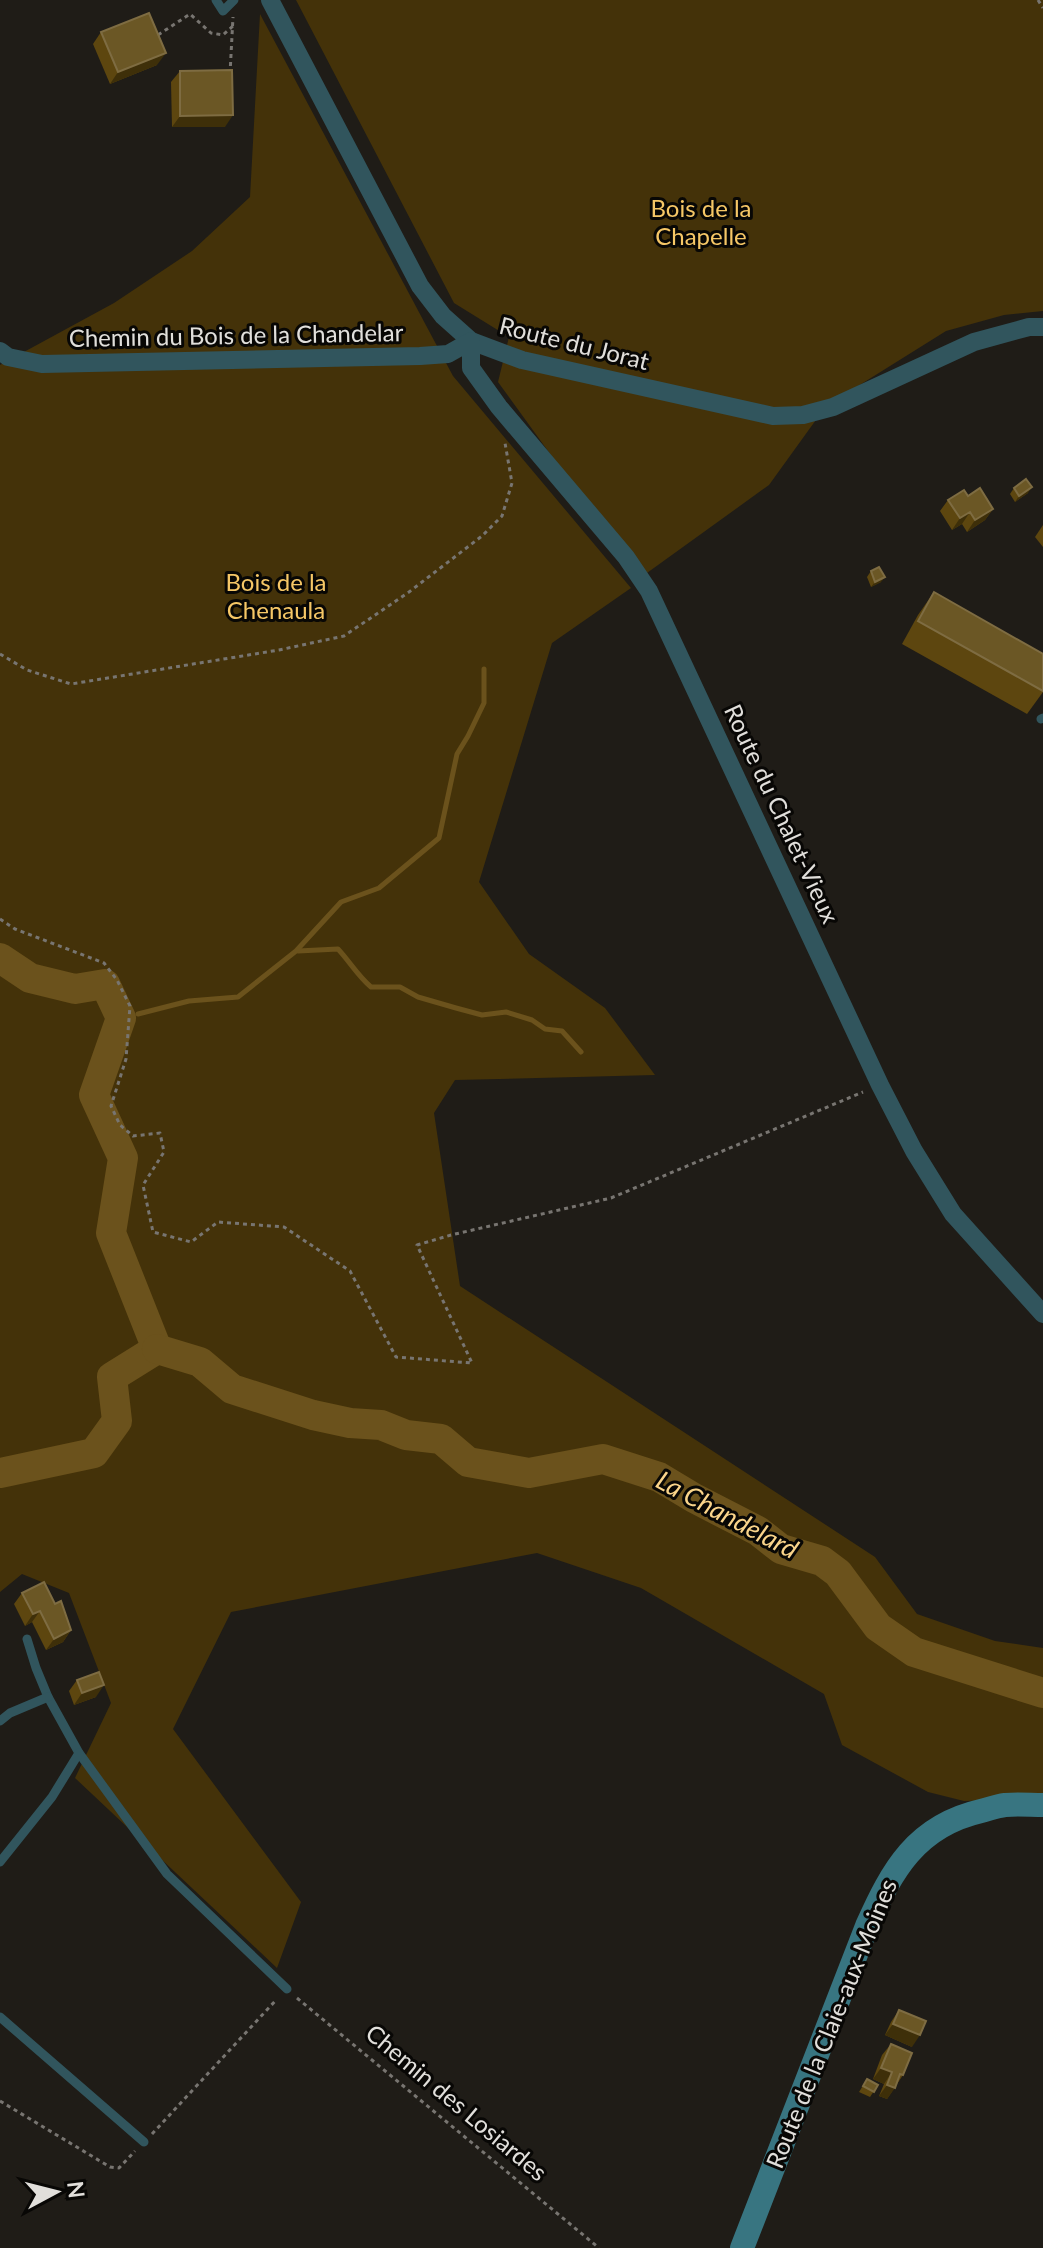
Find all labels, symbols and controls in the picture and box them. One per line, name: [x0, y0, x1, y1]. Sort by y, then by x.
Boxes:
park label: Bois de la Chapelle: [650, 193, 752, 250]
street label: Route du Jorat: [497, 310, 653, 375]
street label: Chemin du Bois de la Chandelar: [68, 317, 404, 352]
park label: Bois de la Chenaula: [225, 567, 327, 624]
street label: Route du Chalet-Vieux: [719, 699, 846, 927]
water label: La Chandelard: [651, 1463, 804, 1565]
street label: Route de la Claie-aux-Moines: [759, 1875, 902, 2172]
street label: Chemin des Losiardes: [360, 2018, 553, 2186]
north arrow: [16, 2152, 96, 2232]
text: N: [62, 2179, 91, 2200]

